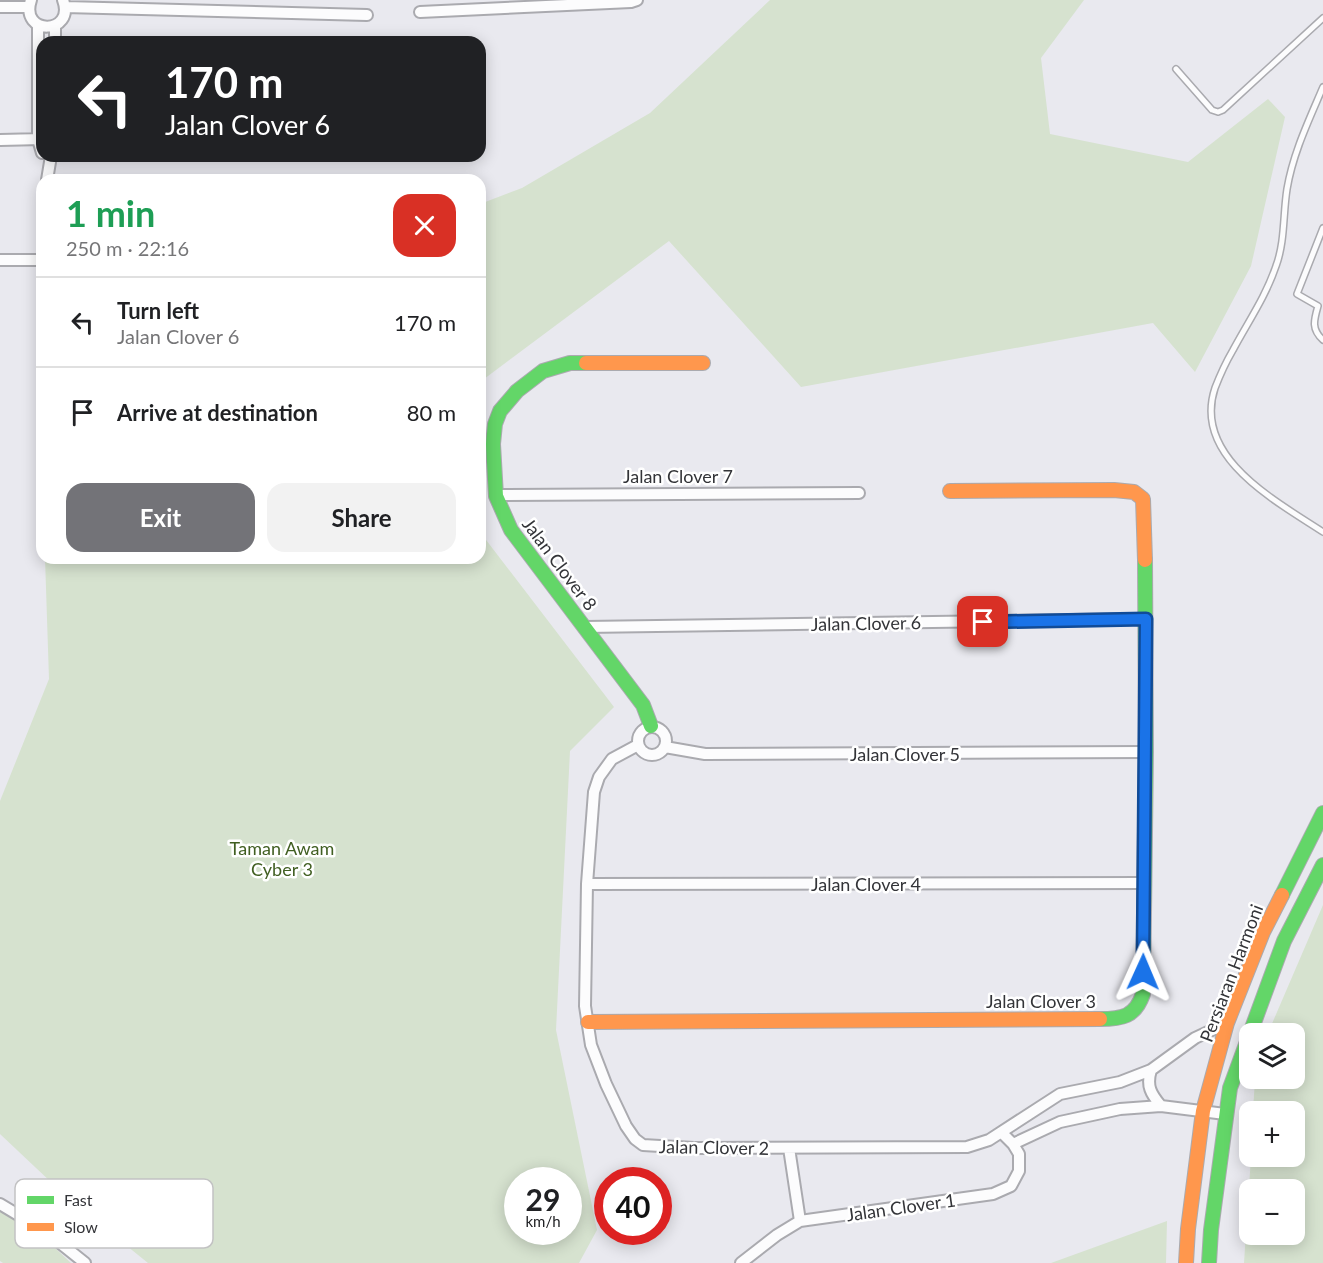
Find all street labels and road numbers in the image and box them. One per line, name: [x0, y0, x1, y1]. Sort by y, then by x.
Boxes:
street label: Jalan Clover 7: [623, 465, 733, 487]
street label: Jalan Clover 8: [518, 513, 602, 615]
street label: Jalan Clover 6: [811, 611, 921, 635]
street label: Jalan Clover 5: [850, 743, 960, 765]
street label: Jalan Clover 4: [811, 873, 921, 895]
street label: Persiaran Harmoni: [1195, 901, 1267, 1045]
street label: Jalan Clover 3: [986, 990, 1096, 1012]
street label: Jalan Clover 2: [659, 1135, 769, 1159]
street label: Jalan Clover 1: [845, 1188, 957, 1226]

